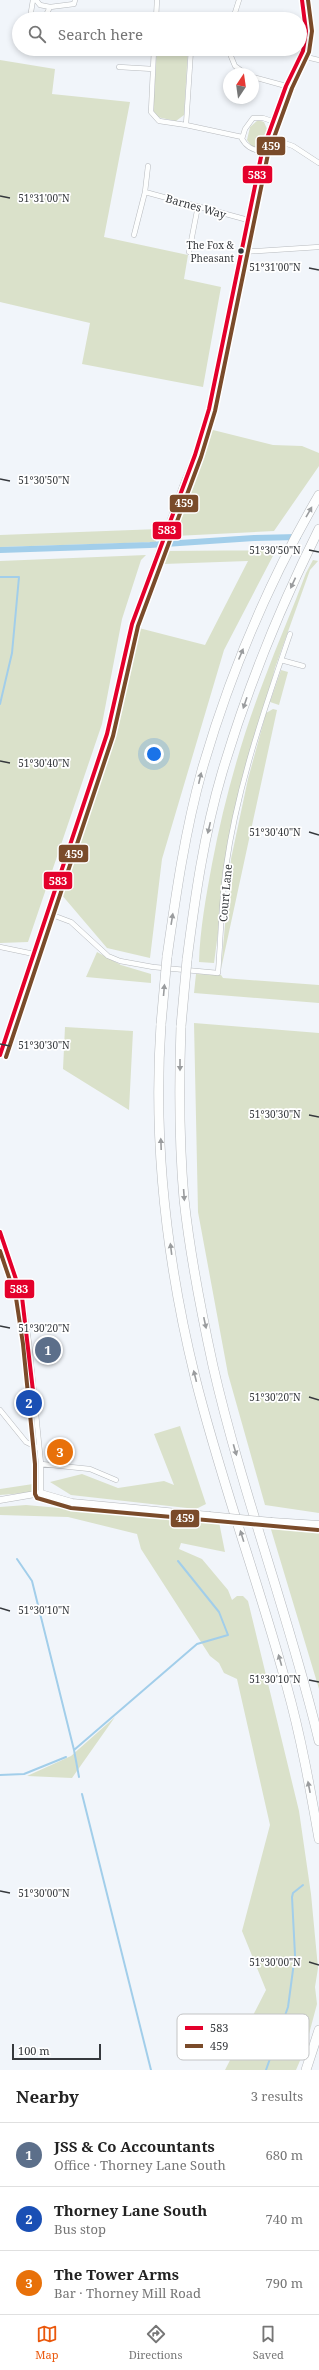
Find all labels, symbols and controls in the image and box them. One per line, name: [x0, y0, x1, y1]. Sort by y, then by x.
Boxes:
search box: [12, 12, 307, 56]
icon: search: [26, 23, 48, 45]
text: Search here: [58, 24, 143, 44]
north arrow: [223, 68, 259, 104]
line badge: 459: [256, 136, 286, 156]
text: 459: [262, 138, 280, 153]
line badge: 583: [242, 165, 273, 184]
text: 583: [248, 167, 266, 182]
street label: Barnes Way: [164, 190, 229, 222]
text: 51°31'00"N: [18, 191, 70, 205]
place label: The Fox & Pheasant: [187, 238, 235, 265]
marker: The Fox & Pheasant: [236, 246, 246, 256]
text: 51°31'00"N: [249, 260, 301, 274]
text: 51°30'50"N: [18, 473, 70, 487]
line badge: 459: [169, 494, 199, 513]
text: 459: [175, 495, 193, 510]
one-way arrow: [305, 506, 312, 518]
line badge: 583: [152, 521, 182, 540]
text: 583: [158, 522, 176, 537]
text: 51°30'50"N: [249, 543, 301, 557]
one-way arrow: [290, 577, 296, 588]
one-way arrow: [238, 649, 244, 660]
one-way arrow: [242, 698, 248, 710]
your location: [144, 744, 164, 764]
text: 51°30'40"N: [18, 756, 70, 770]
one-way arrow: [198, 771, 204, 784]
one-way arrow: [205, 822, 211, 834]
text: 51°30'40"N: [249, 825, 301, 839]
line badge: 459: [58, 844, 89, 863]
text: 459: [65, 846, 83, 861]
street label: Court Lane: [215, 863, 235, 923]
line badge: 583: [43, 871, 73, 890]
text: 583: [49, 873, 67, 888]
one-way arrow: [170, 913, 176, 925]
one-way arrow: [160, 984, 167, 997]
text: 51°30'30"N: [18, 1038, 70, 1052]
one-way arrow: [177, 1059, 183, 1072]
text: 51°30'30"N: [249, 1107, 301, 1121]
one-way arrow: [158, 1137, 164, 1150]
one-way arrow: [181, 1189, 188, 1201]
one-way arrow: [168, 1242, 174, 1255]
line badge: 583: [4, 1279, 35, 1299]
text: 583: [10, 1281, 28, 1296]
one-way arrow: [202, 1317, 208, 1330]
text: 51°30'20"N: [18, 1321, 70, 1335]
pin: 1: [35, 1335, 61, 1365]
one-way arrow: [192, 1370, 198, 1382]
pin: 2: [16, 1388, 42, 1418]
text: 51°30'20"N: [249, 1390, 301, 1404]
pin: 3: [47, 1437, 73, 1467]
one-way arrow: [232, 1444, 238, 1456]
line badge: 459: [170, 1509, 200, 1528]
text: 459: [176, 1510, 194, 1525]
one-way arrow: [239, 1530, 245, 1542]
text: 51°30'10"N: [18, 1603, 70, 1617]
one-way arrow: [277, 1654, 283, 1666]
text: 51°30'10"N: [249, 1672, 301, 1686]
one-way arrow: [306, 1781, 312, 1793]
text: 51°30'00"N: [18, 1886, 70, 1900]
text: 51°30'00"N: [249, 1955, 301, 1969]
legend: [177, 2014, 309, 2060]
text: 583: [210, 2020, 228, 2035]
text: 459: [210, 2038, 228, 2053]
scale bar: [12, 2042, 101, 2061]
text: 100 m: [18, 2043, 50, 2058]
text: Nearby: [16, 2085, 79, 2108]
text: 3 results: [251, 2087, 303, 2105]
text: JSS & Co Accountants: [54, 2136, 215, 2156]
text: 1: [25, 2146, 33, 2164]
text: 680 m: [266, 2146, 303, 2164]
text: Office · Thorney Lane South: [54, 2156, 226, 2174]
text: Thorney Lane South: [54, 2200, 207, 2220]
text: 2: [25, 2210, 33, 2228]
text: 740 m: [266, 2210, 303, 2228]
text: Bus stop: [54, 2220, 106, 2238]
text: The Tower Arms: [54, 2264, 179, 2284]
text: 3: [25, 2274, 33, 2292]
text: 790 m: [266, 2274, 303, 2292]
text: Bar · Thorney Mill Road: [54, 2284, 201, 2302]
tab: Map: [35, 2323, 58, 2362]
tab: Directions: [129, 2323, 182, 2362]
tab: Saved: [253, 2323, 284, 2362]

